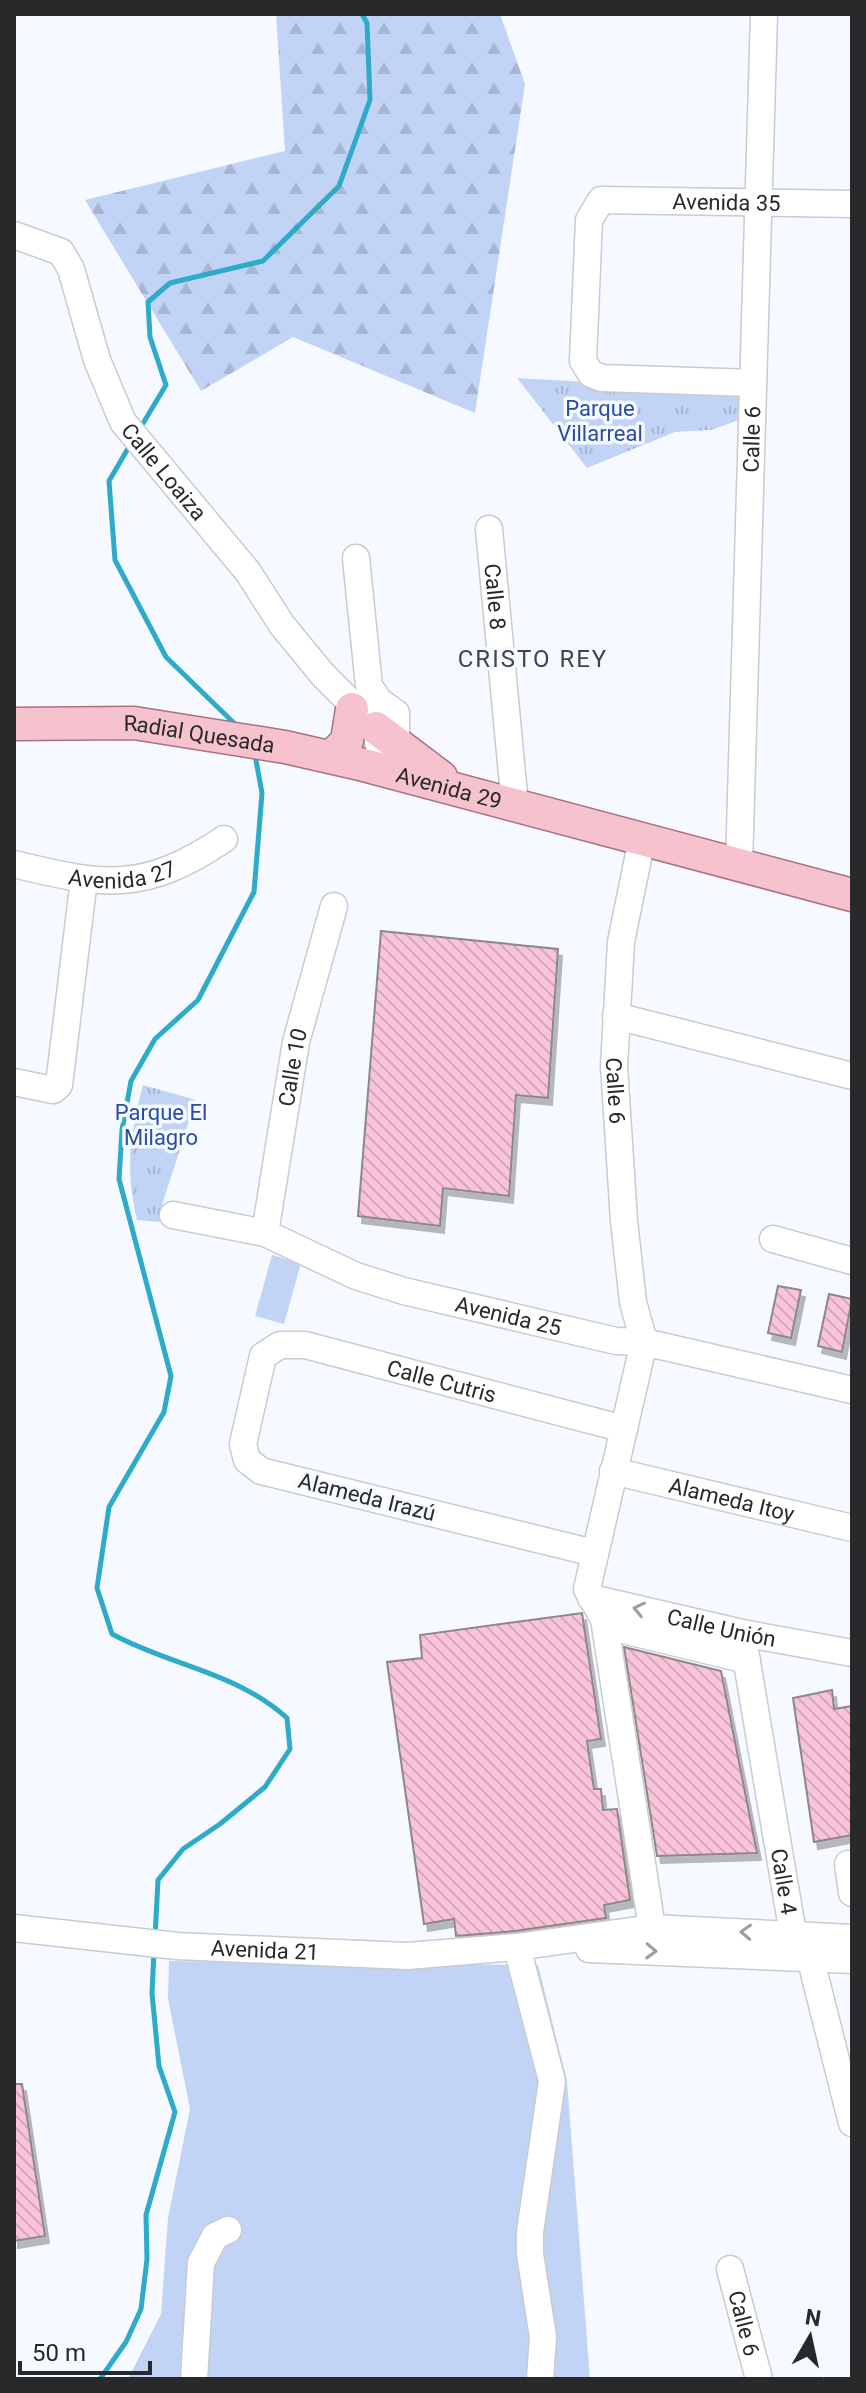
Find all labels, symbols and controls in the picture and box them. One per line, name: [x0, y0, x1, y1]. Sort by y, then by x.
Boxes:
street label: Avenida 35: [672, 189, 781, 215]
park label: Parque Villarreal: [557, 396, 643, 446]
street label: Calle 6: [738, 406, 765, 473]
street label: Calle Loaiza: [117, 418, 212, 525]
street label: Calle 8: [480, 562, 511, 631]
district label: CRISTO REY: [458, 645, 608, 673]
street label: Radial Quesada: [124, 710, 277, 758]
street label: Avenida 29: [394, 762, 505, 814]
street label: Avenida 27: [67, 855, 179, 893]
street label: Calle 10: [273, 1025, 312, 1108]
street label: Calle 6: [601, 1057, 630, 1125]
park label: Parque El Milagro: [115, 1100, 207, 1150]
street label: Avenida 25: [453, 1291, 564, 1340]
street label: Calle Cutris: [384, 1355, 499, 1407]
street label: Alameda Irazú: [296, 1468, 438, 1526]
street label: Alameda Itoy: [666, 1472, 798, 1526]
one-way arrow: [633, 1601, 647, 1618]
street label: Calle Unión: [665, 1604, 778, 1651]
street label: Calle 4: [766, 1847, 802, 1916]
one-way arrow: [739, 1924, 752, 1941]
street label: Avenida 21: [210, 1935, 319, 1965]
one-way arrow: [645, 1943, 658, 1960]
street label: Calle 6: [724, 2288, 765, 2359]
north arrow: [770, 2297, 850, 2377]
text: N: [803, 2304, 823, 2331]
scale bar: [20, 2325, 150, 2375]
text: 50 m: [32, 2339, 86, 2367]

